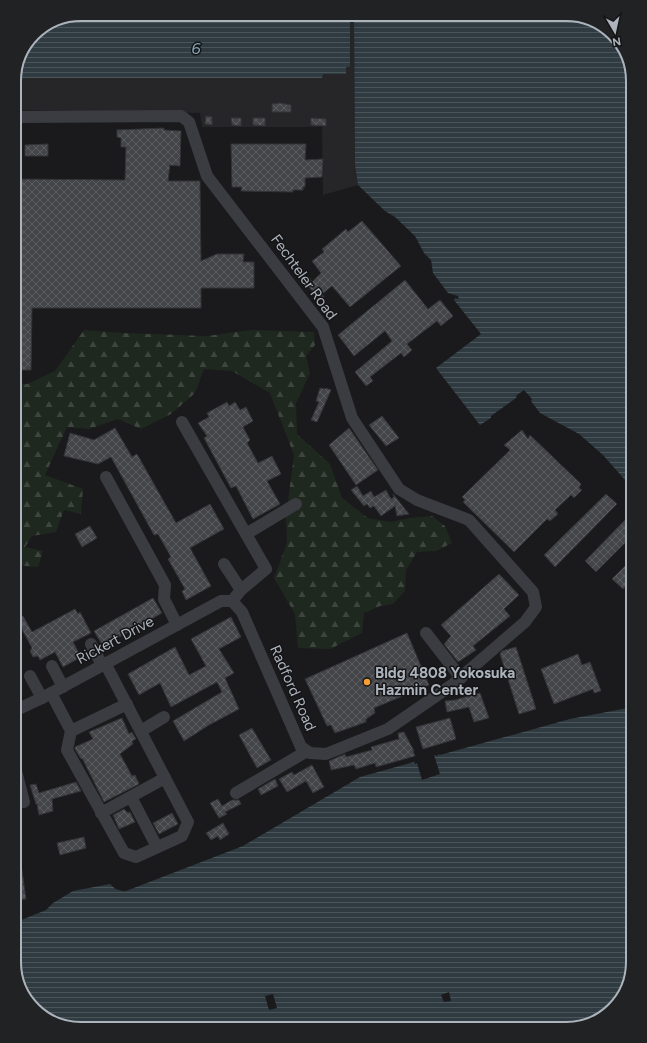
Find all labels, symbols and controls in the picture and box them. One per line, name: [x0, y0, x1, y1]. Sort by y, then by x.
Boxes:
north arrow: [595, 12, 635, 52]
text: N: [611, 34, 622, 48]
water label: 6: [191, 39, 201, 58]
street label: Fechteler Road: [267, 231, 341, 323]
street label: Rickert Drive: [73, 612, 157, 668]
street label: Radford Road: [266, 642, 320, 734]
place label: Bldg 4808 Yokosuka Hazmin Center: [375, 664, 515, 699]
marker: Bldg 4808 Yokosuka Hazmin Center: [362, 677, 372, 687]

